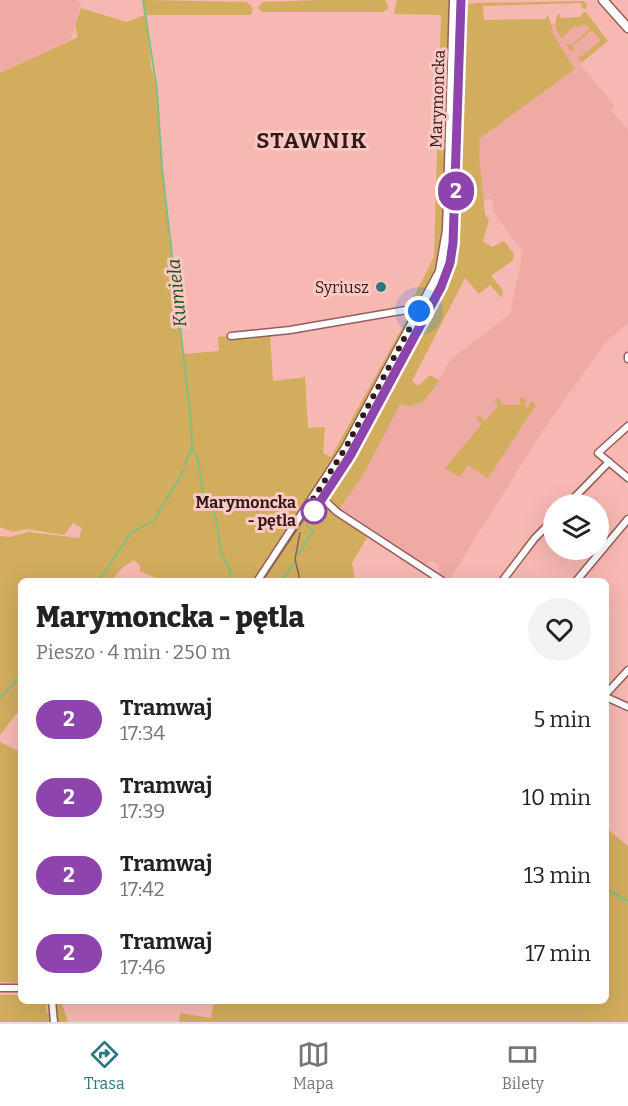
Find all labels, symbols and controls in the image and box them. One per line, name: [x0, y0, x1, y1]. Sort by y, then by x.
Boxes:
street label: Marymoncka: [426, 49, 449, 148]
district label: STAWNIK: [256, 127, 368, 154]
line badge: 2: [436, 172, 476, 210]
text: 2: [450, 178, 462, 204]
water label: Kumiela: [162, 258, 192, 328]
place label: Syriusz: [315, 278, 369, 297]
marker: Syriusz: [374, 280, 388, 294]
your location: [404, 296, 434, 326]
place label: Marymoncka - pętla: [196, 493, 296, 530]
map controls: [543, 494, 609, 560]
button: layers: [543, 494, 609, 560]
marker: Marymoncka - pętla: [301, 498, 327, 524]
button: heart: [528, 598, 591, 661]
text: Marymoncka - pętla: [36, 601, 304, 634]
text: Pieszo · 4 min · 250 m: [36, 640, 231, 664]
text: Tramwaj: [120, 694, 212, 721]
text: 2: [63, 706, 75, 732]
text: 5 min: [533, 706, 591, 733]
text: 17:34: [120, 721, 165, 745]
text: Tramwaj: [120, 772, 212, 799]
text: 2: [63, 784, 75, 810]
text: 10 min: [522, 784, 591, 811]
text: 17:39: [120, 799, 165, 823]
text: Tramwaj: [120, 850, 212, 877]
text: 2: [63, 862, 75, 888]
text: 13 min: [524, 862, 591, 889]
text: 17:42: [120, 877, 165, 901]
text: Tramwaj: [120, 928, 212, 955]
text: 2: [63, 940, 75, 966]
text: 17 min: [525, 940, 591, 967]
text: 17:46: [120, 955, 166, 979]
tab: Trasa: [84, 1038, 125, 1093]
tab: Mapa: [293, 1038, 334, 1093]
tab: Bilety: [502, 1038, 544, 1093]

